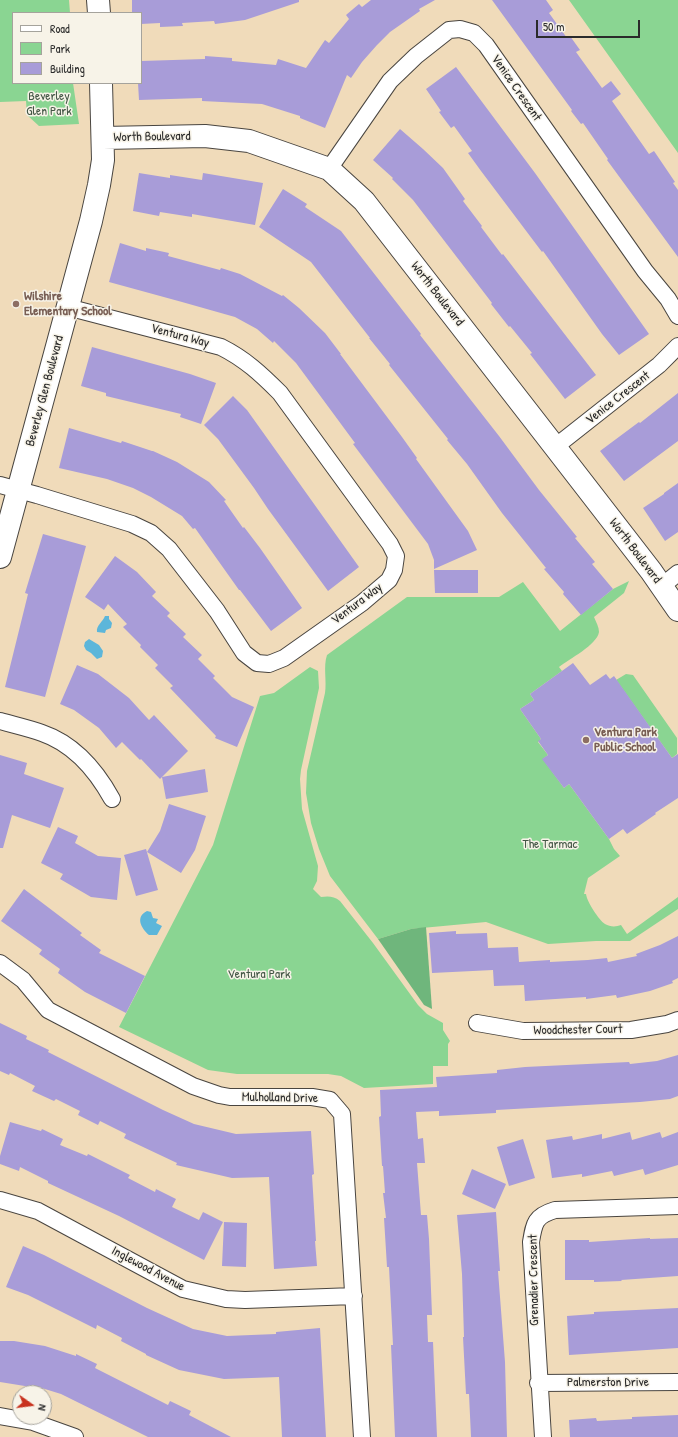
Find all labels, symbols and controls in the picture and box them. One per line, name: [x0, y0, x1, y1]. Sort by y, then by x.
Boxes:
legend: [12, 12, 142, 84]
scale bar: [538, 12, 642, 38]
text: 50 m: [543, 18, 564, 35]
text: Road: [50, 20, 70, 37]
text: Park: [50, 40, 70, 57]
street label: Venice Crescent: [487, 52, 545, 124]
text: Building: [50, 60, 85, 77]
park label: Beverley Glen Park: [26, 89, 72, 120]
street label: Worth Boulevard: [113, 129, 191, 145]
street label: Worth Boulevard: [407, 259, 467, 329]
place label: Wilshire Elementary School: [24, 289, 112, 320]
marker: Wilshire Elementary School: [11, 299, 21, 309]
street label: Ventura Way: [149, 321, 211, 351]
street label: Beverley Glen Boulevard: [23, 334, 67, 448]
street label: Venice Crescent: [583, 368, 653, 428]
street label: Worth Boulevard: [606, 515, 664, 587]
street label: Ventura Way: [328, 580, 386, 628]
place label: Ventura Park Public School: [594, 725, 657, 756]
marker: Ventura Park Public School: [581, 735, 591, 745]
park label: The Tarmac: [523, 837, 577, 853]
park label: Ventura Park: [228, 967, 290, 983]
street label: Woodchester Court: [533, 1021, 623, 1039]
street label: Mulholland Drive: [242, 1090, 318, 1106]
street label: Grenadier Crescent: [525, 1234, 543, 1326]
street label: Inglewood Avenue: [109, 1243, 187, 1295]
street label: Palmerston Drive: [567, 1375, 649, 1391]
north arrow: [12, 1385, 52, 1425]
text: N: [35, 1403, 50, 1412]

